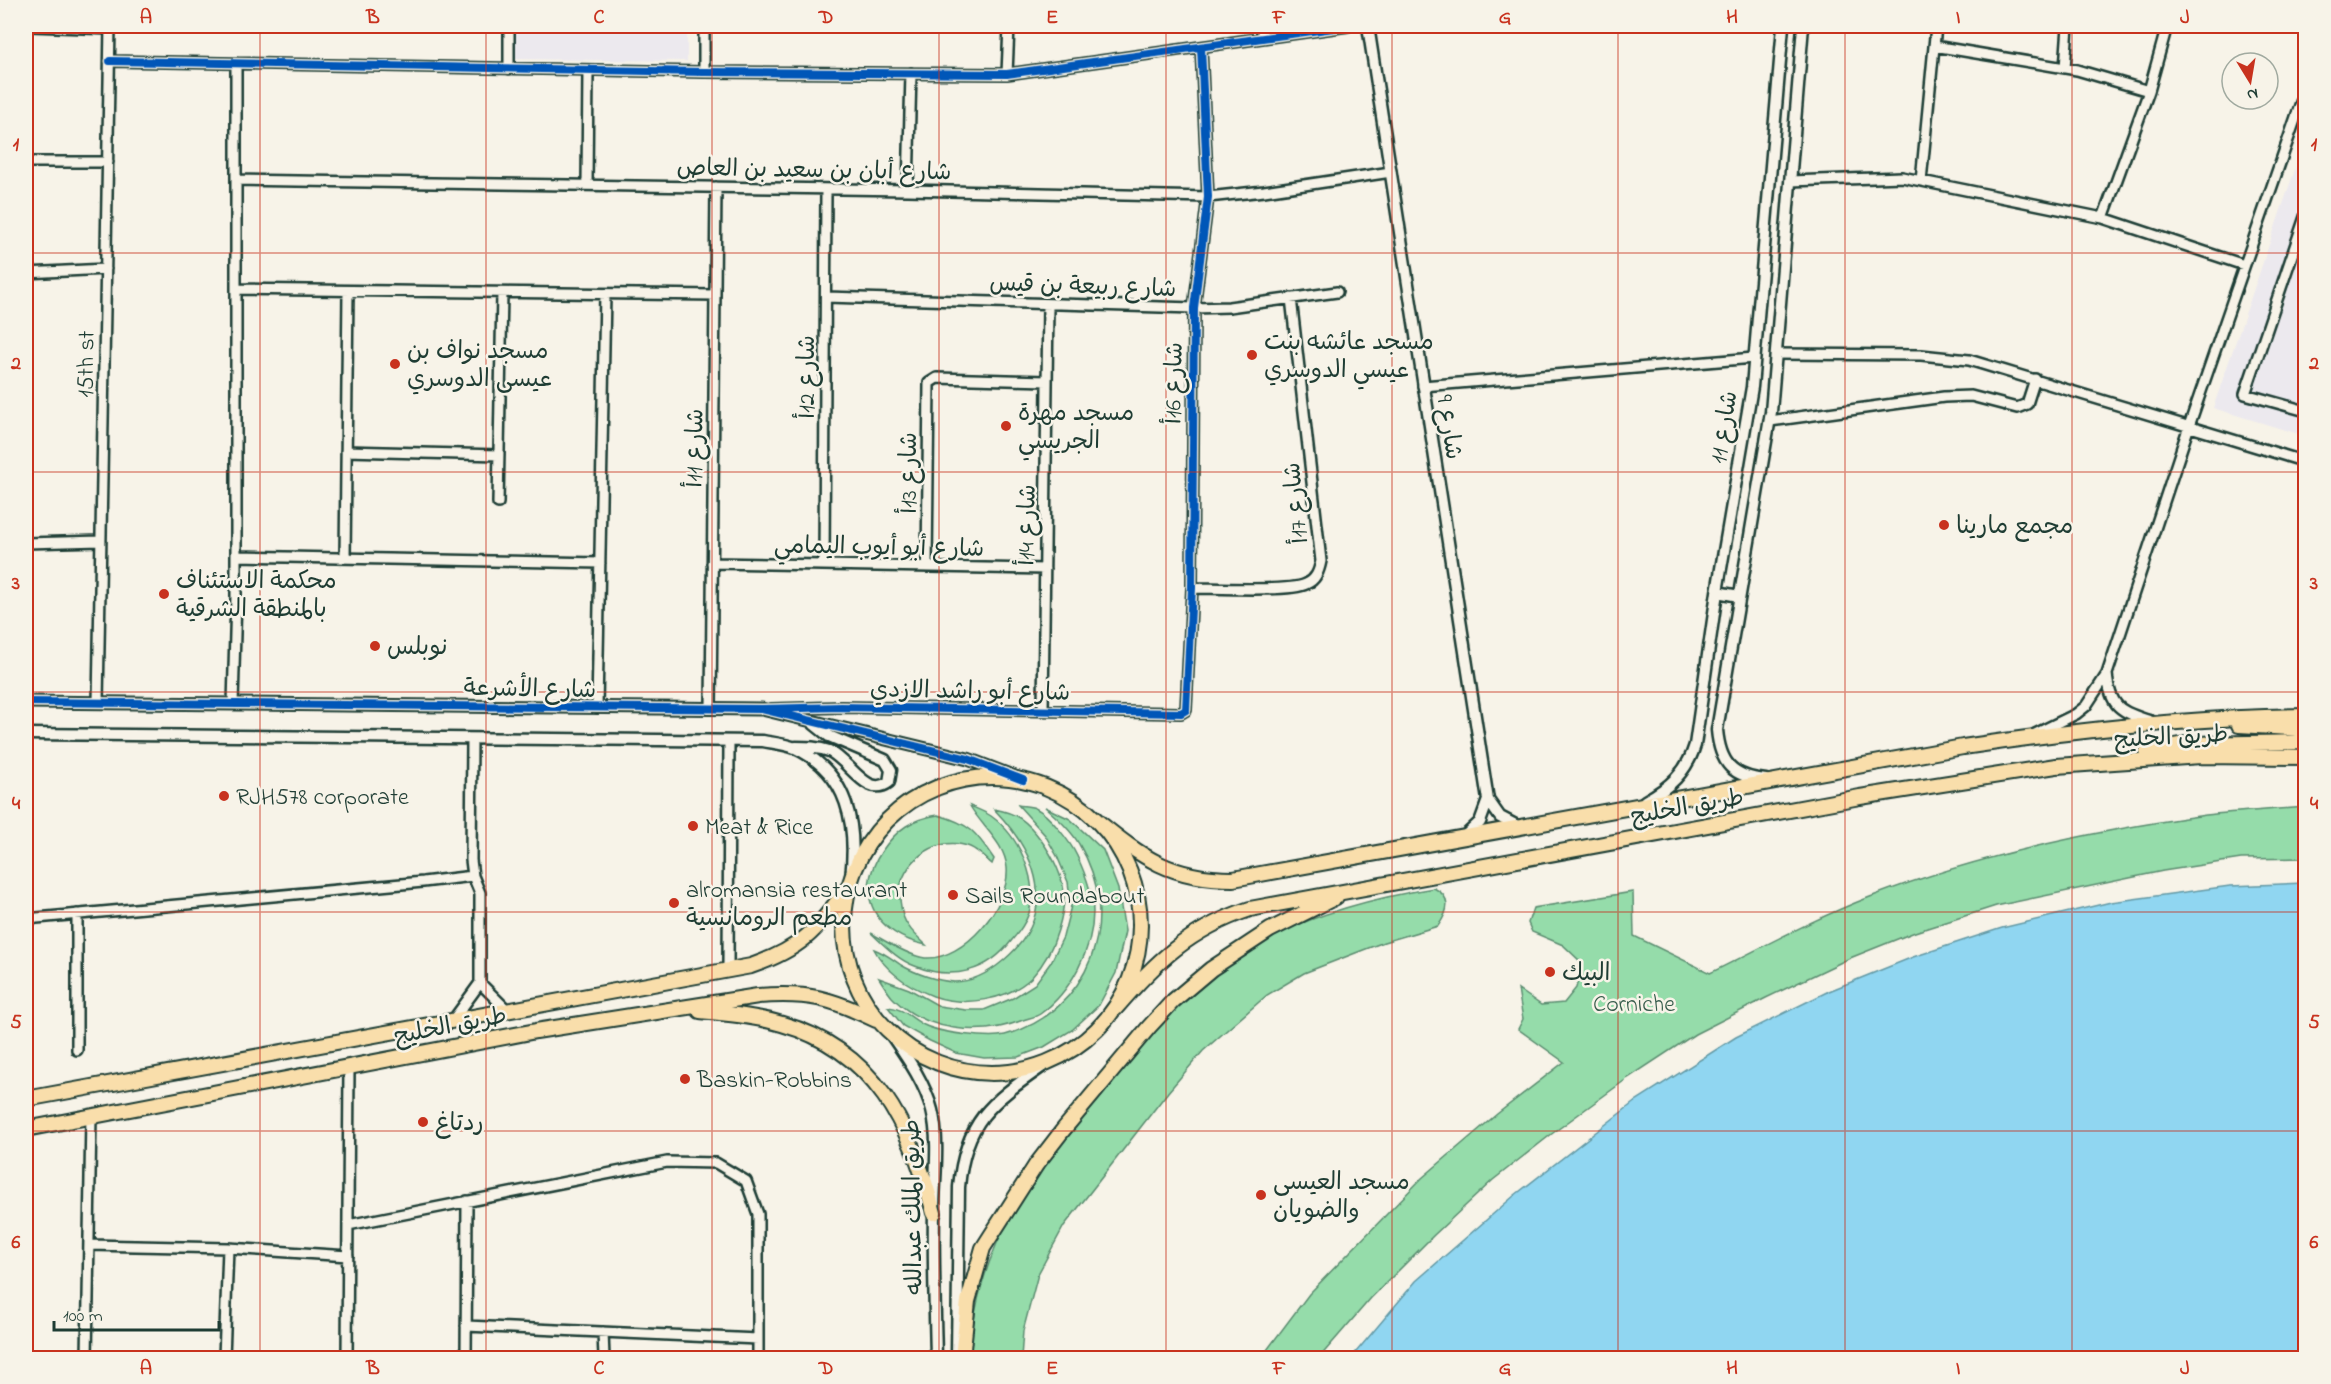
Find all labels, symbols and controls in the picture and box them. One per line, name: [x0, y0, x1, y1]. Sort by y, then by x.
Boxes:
text: A: [140, 4, 152, 33]
text: B: [365, 4, 380, 33]
text: C: [594, 4, 605, 33]
text: D: [818, 4, 833, 33]
text: E: [1046, 4, 1058, 33]
text: F: [1272, 4, 1286, 33]
text: G: [1499, 4, 1512, 33]
text: H: [1726, 4, 1738, 33]
text: I: [1956, 4, 1961, 33]
text: J: [2180, 4, 2190, 33]
north arrow: [2220, 51, 2280, 111]
text: N: [2245, 81, 2260, 107]
text: 1: [13, 131, 20, 160]
text: 1: [2311, 131, 2318, 160]
street label: شارع أبان بن سعيد بن العاص: [676, 152, 952, 191]
street label: شارع ربيعة بن قيس: [989, 267, 1177, 308]
place label: مسجد عائشه بنت عيسي الدوسري: [1264, 326, 1434, 390]
street label: 15th st: [69, 330, 106, 398]
place label: مسجد نواف بن عيسى الدوسري: [407, 335, 552, 398]
street label: شارع 12أ: [791, 335, 826, 419]
street label: شارع 16أ: [1157, 342, 1194, 424]
marker: مسجد عائشه بنت عيسي الدوسري: [1245, 348, 1259, 362]
text: 2: [10, 350, 21, 379]
text: 2: [2308, 350, 2319, 379]
marker: مسجد نواف بن عيسى الدوسري: [388, 357, 402, 371]
street label: شارع 11: [1702, 389, 1748, 466]
street label: شارع 9: [1425, 392, 1470, 462]
place label: مسجد مهرة الجريسي: [1018, 397, 1134, 461]
street label: شارع 11أ: [678, 408, 715, 488]
marker: مسجد مهرة الجريسي: [999, 419, 1013, 433]
street label: شارع 13أ: [893, 432, 928, 514]
street label: شارع 17أ: [1276, 460, 1319, 545]
street label: شارع 14أ: [1010, 484, 1047, 566]
place label: مجمع مارينا: [1956, 510, 2073, 545]
marker: مجمع مارينا: [1937, 518, 1951, 532]
street label: شارع أبو أيوب اليمامي: [773, 529, 984, 569]
place label: محكمة الاستئناف بالمنطقة الشرقية: [176, 565, 337, 628]
text: 3: [11, 570, 20, 599]
text: 3: [2309, 570, 2318, 599]
marker: محكمة الاستئناف بالمنطقة الشرقية: [157, 587, 171, 601]
place label: نوبلس: [387, 631, 448, 666]
marker: نوبلس: [368, 639, 382, 653]
street label: شارع الأشرعة: [463, 670, 597, 709]
street label: شارع أبو راشد الازدي: [870, 673, 1070, 712]
street label: طريق الخليج: [2113, 718, 2229, 759]
place label: RJH578 corporate: [236, 781, 409, 816]
street label: طريق الخليج: [1628, 781, 1747, 836]
marker: RJH578 corporate: [217, 789, 231, 803]
text: 4: [12, 790, 21, 819]
text: 4: [2310, 790, 2319, 819]
place label: Meat & Rice: [705, 811, 814, 846]
marker: Meat & Rice: [686, 819, 700, 833]
place label: alromansia restaurant مطعم الرومانسية: [686, 874, 907, 937]
place label: Sails Roundabout: [965, 880, 1145, 915]
marker: Sails Roundabout: [946, 888, 960, 902]
marker: alromansia restaurant مطعم الرومانسية: [667, 896, 681, 910]
place label: البيك: [1562, 957, 1611, 992]
marker: البيك: [1543, 965, 1557, 979]
park label: Corniche: [1593, 988, 1675, 1023]
street label: طريق الخليج: [391, 999, 510, 1056]
text: 5: [10, 1009, 22, 1038]
text: 5: [2308, 1009, 2320, 1038]
place label: Baskin-Robbins: [696, 1064, 852, 1099]
marker: Baskin-Robbins: [678, 1072, 692, 1086]
place label: ردتاغ: [435, 1107, 484, 1142]
marker: ردتاغ: [416, 1115, 430, 1129]
street label: طريق الملك عبدالله: [895, 1119, 934, 1295]
place label: مسجد العيسى والضويان: [1273, 1166, 1410, 1229]
marker: مسجد العيسى والضويان: [1254, 1188, 1268, 1202]
text: 6: [12, 1229, 21, 1258]
text: 6: [2310, 1229, 2319, 1258]
scale bar: [54, 1294, 219, 1332]
text: 100 m: [63, 1304, 103, 1330]
text: A: [140, 1355, 152, 1384]
text: B: [365, 1355, 380, 1384]
text: C: [594, 1355, 605, 1384]
text: D: [818, 1355, 833, 1384]
text: E: [1046, 1355, 1058, 1384]
text: F: [1272, 1355, 1286, 1384]
text: G: [1499, 1355, 1512, 1384]
text: H: [1726, 1355, 1738, 1384]
text: I: [1956, 1355, 1961, 1384]
text: J: [2180, 1355, 2190, 1384]

